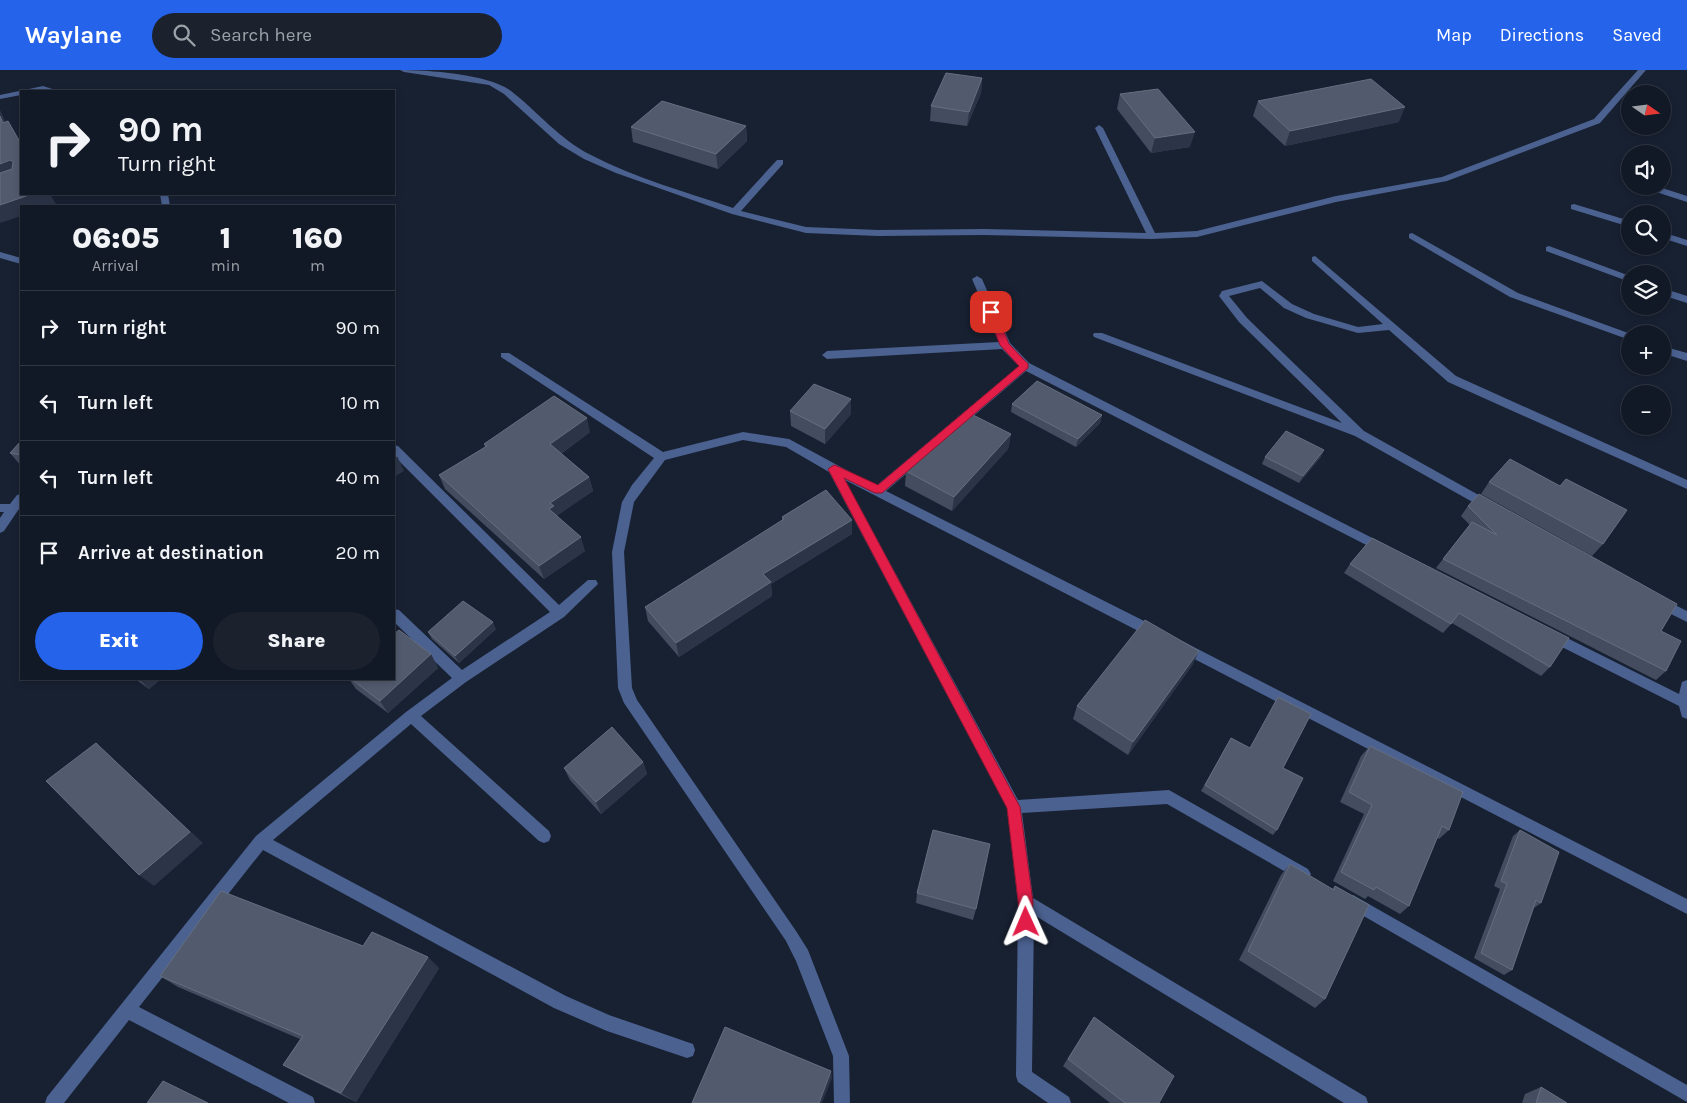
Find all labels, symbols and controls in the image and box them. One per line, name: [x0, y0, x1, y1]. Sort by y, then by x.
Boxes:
search box: [152, 13, 502, 58]
text: Waylane: [25, 21, 122, 49]
icon: search: [170, 21, 198, 49]
text: Search here: [210, 24, 312, 46]
text: Map: [1436, 24, 1472, 46]
text: Directions: [1500, 24, 1584, 46]
text: Saved: [1612, 24, 1662, 46]
north arrow: [1621, 85, 1671, 135]
map controls: [1621, 85, 1671, 435]
text: 90 m: [118, 109, 204, 150]
icon: right: [35, 110, 100, 175]
button: sound: [1621, 145, 1671, 195]
text: Turn right: [118, 151, 216, 177]
button: search: [1621, 205, 1671, 255]
text: 06:05: [72, 220, 159, 256]
text: 1: [220, 220, 231, 256]
text: 160: [292, 220, 343, 256]
text: Arrival: [92, 256, 139, 275]
text: min: [211, 256, 240, 275]
text: m: [310, 256, 325, 275]
button: layers: [1621, 265, 1671, 315]
pin: [970, 291, 1012, 333]
icon: arrive: [977, 298, 1005, 326]
icon: right: [35, 314, 63, 342]
text: Turn right: [78, 317, 167, 339]
text: 90 m: [335, 317, 380, 339]
button: +: [1621, 325, 1671, 375]
button: −: [1621, 385, 1671, 435]
icon: left: [35, 389, 63, 417]
text: Turn left: [78, 392, 153, 414]
text: 10 m: [340, 392, 380, 414]
icon: left: [35, 464, 63, 492]
text: Turn left: [78, 467, 153, 489]
text: 40 m: [336, 467, 380, 489]
icon: arrive: [35, 539, 63, 567]
text: Arrive at destination: [78, 542, 264, 564]
text: 20 m: [335, 542, 380, 564]
button: Exit: [35, 612, 203, 670]
button: Share: [213, 612, 380, 670]
position arrow: [999, 895, 1051, 947]

